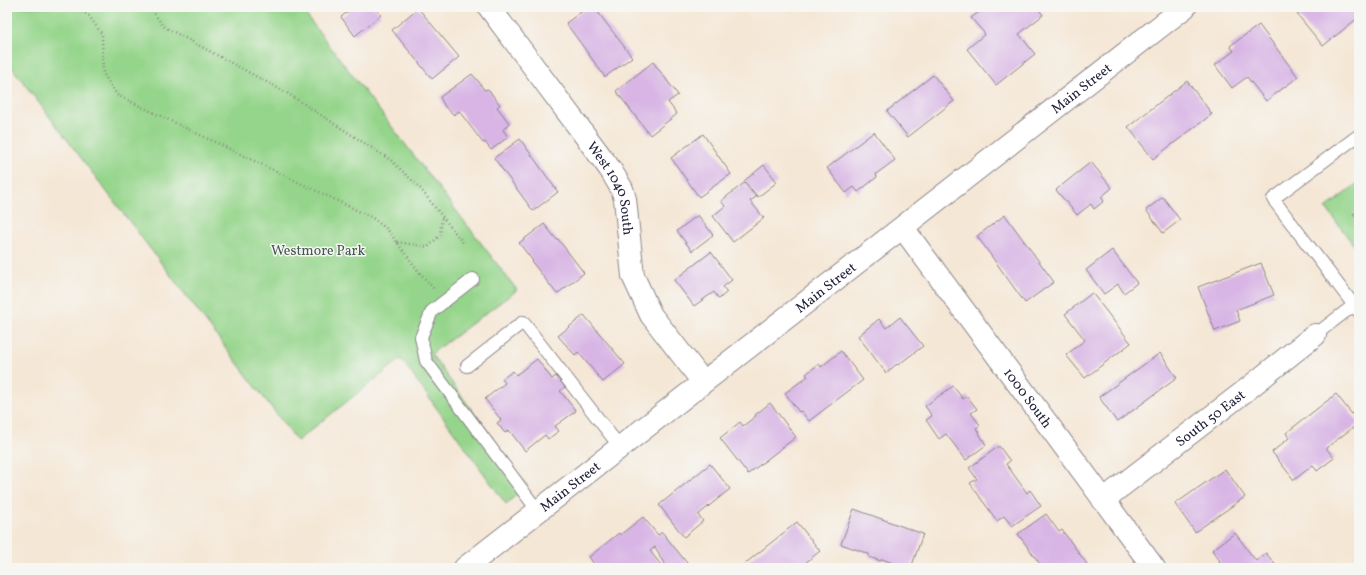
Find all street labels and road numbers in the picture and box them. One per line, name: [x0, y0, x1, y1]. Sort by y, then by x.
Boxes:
street label: Main Street: [1048, 59, 1116, 119]
street label: West 1040 South: [582, 138, 637, 236]
street label: Main Street: [792, 259, 861, 318]
street label: 1000 South: [999, 365, 1056, 433]
street label: South 50 East: [1172, 386, 1250, 452]
street label: Main Street: [537, 458, 605, 517]

